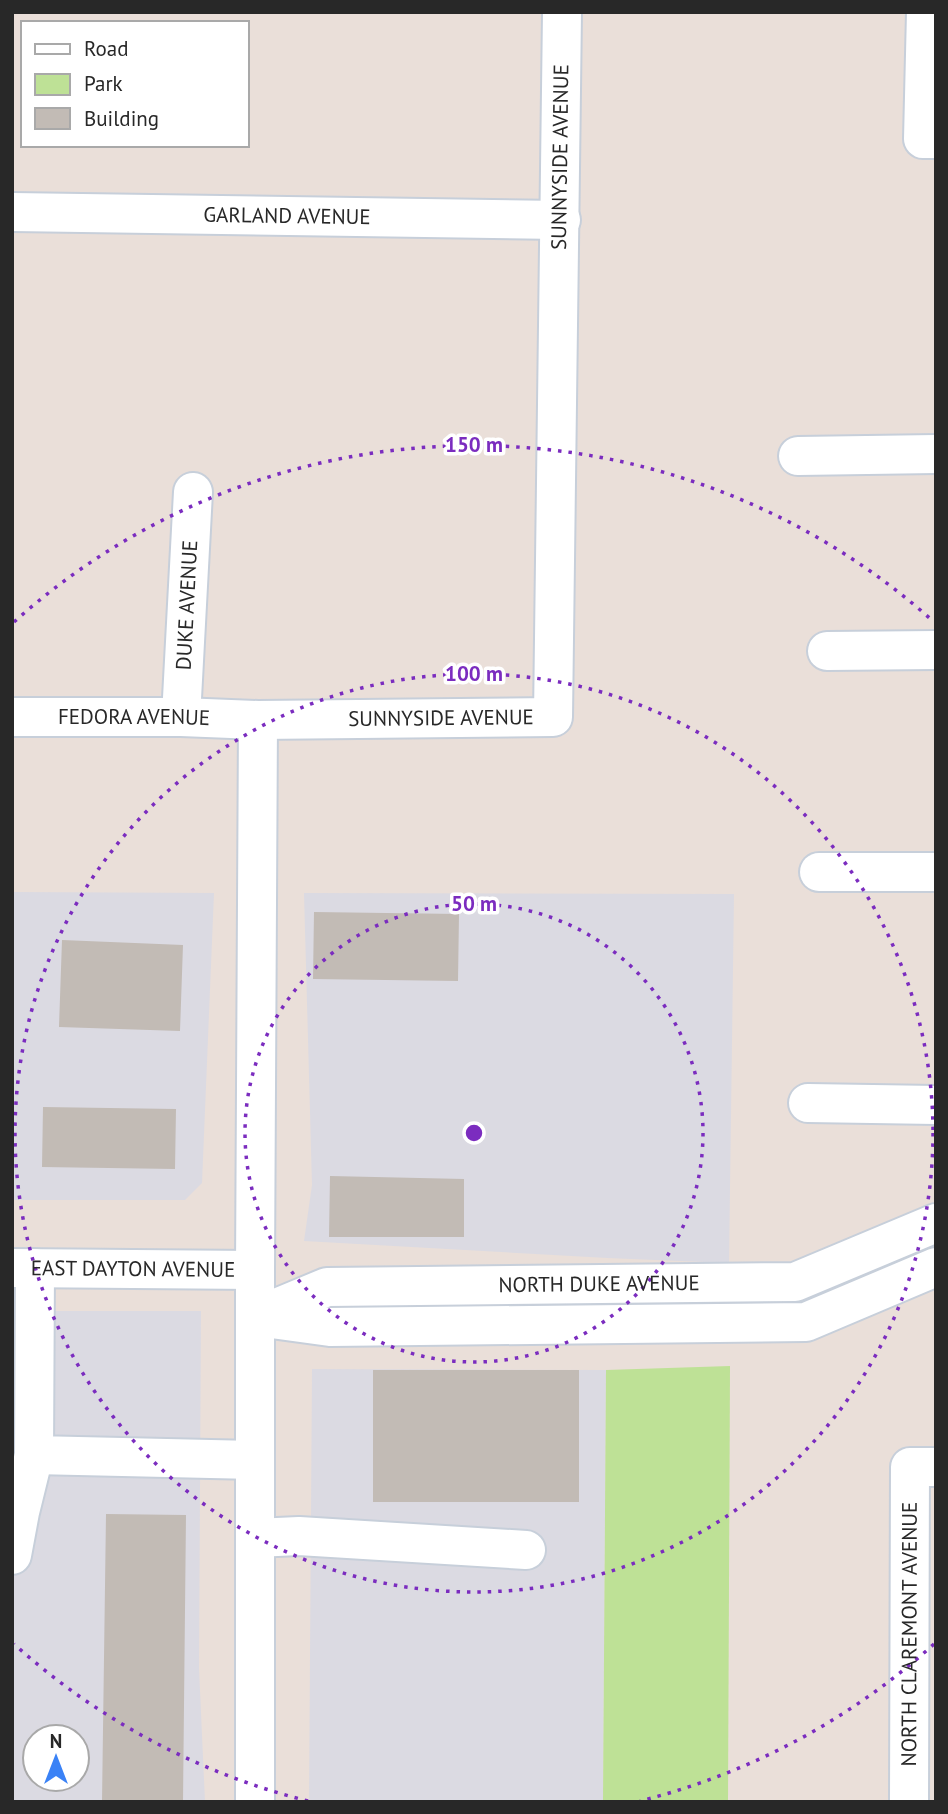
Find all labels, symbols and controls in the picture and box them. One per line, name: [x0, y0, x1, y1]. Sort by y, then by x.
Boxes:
legend: [21, 21, 248, 147]
text: Road: [84, 35, 128, 62]
street label: SUNNYSIDE AVENUE: [545, 64, 574, 250]
text: Park: [84, 70, 123, 97]
text: Building: [84, 105, 159, 132]
street label: GARLAND AVENUE: [203, 201, 371, 230]
text: 150 m: [445, 431, 503, 458]
street label: DUKE AVENUE: [170, 539, 203, 671]
text: 100 m: [445, 660, 503, 687]
street label: FEDORA AVENUE: [58, 703, 211, 731]
street label: SUNNYSIDE AVENUE: [348, 703, 534, 732]
text: 50 m: [451, 890, 497, 917]
centre of rings: [462, 1121, 486, 1145]
street label: EAST DAYTON AVENUE: [31, 1254, 235, 1283]
street label: NORTH DUKE AVENUE: [498, 1269, 700, 1298]
street label: NORTH CLAREMONT AVENUE: [895, 1502, 923, 1766]
north arrow: [21, 1723, 91, 1793]
text: N: [50, 1729, 62, 1753]

